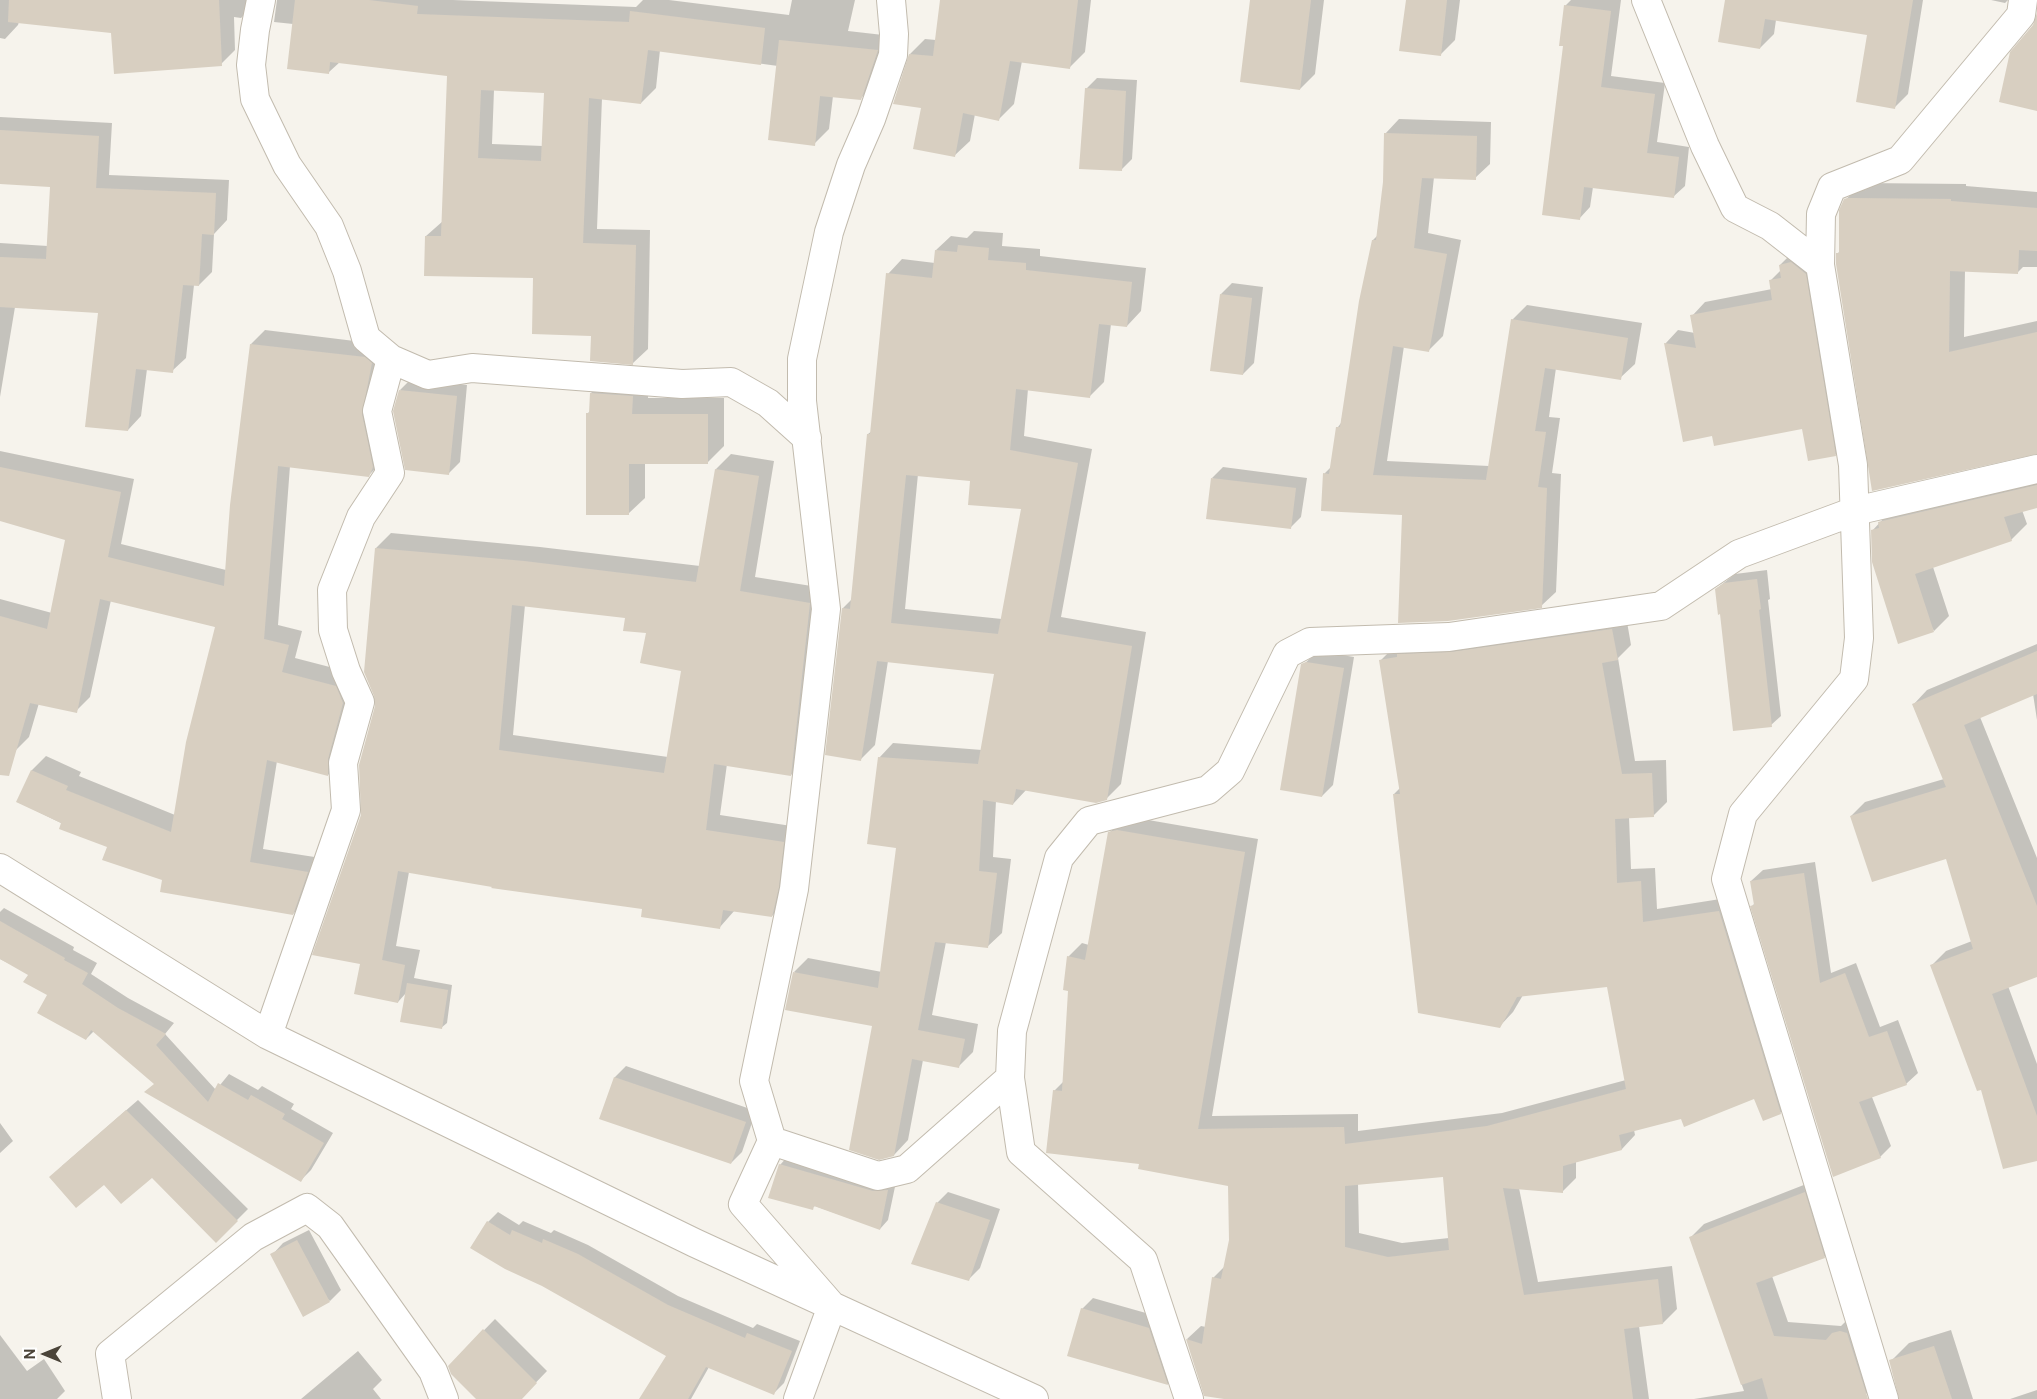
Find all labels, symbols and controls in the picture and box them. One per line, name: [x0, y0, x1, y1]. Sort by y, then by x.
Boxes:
north arrow: [20, 1329, 70, 1379]
text: N: [22, 1349, 38, 1359]

